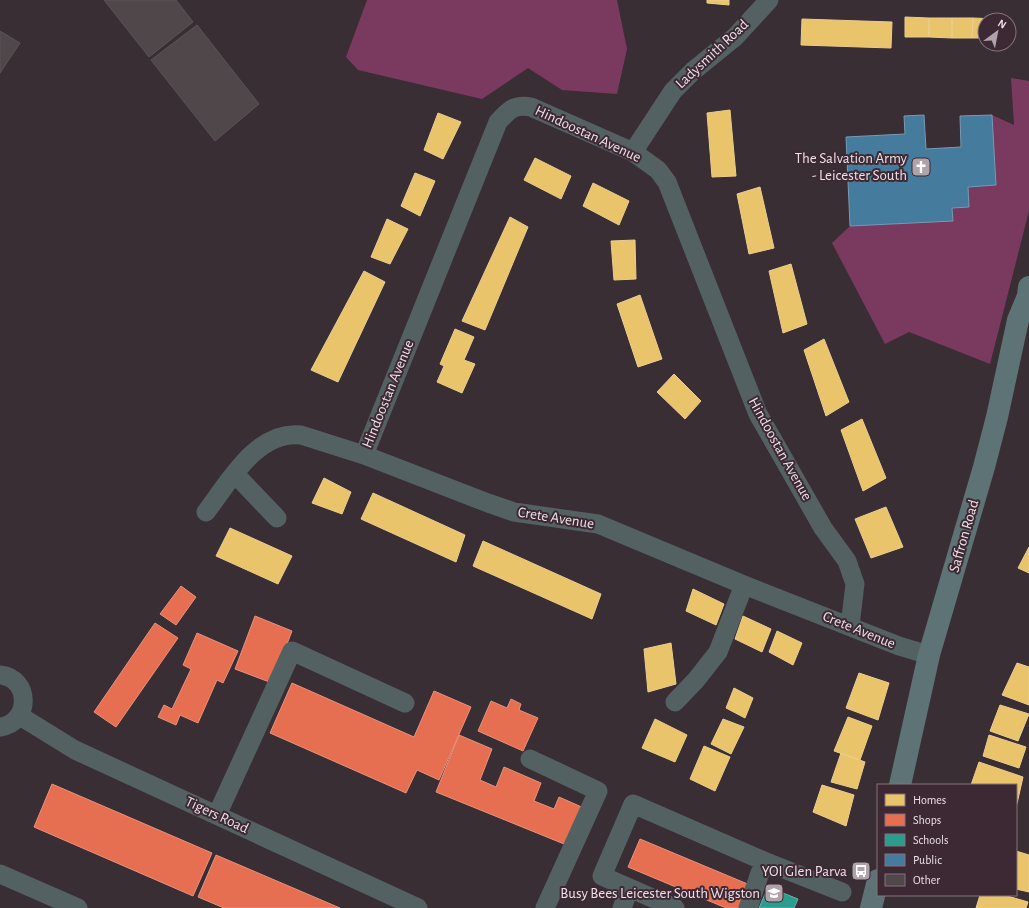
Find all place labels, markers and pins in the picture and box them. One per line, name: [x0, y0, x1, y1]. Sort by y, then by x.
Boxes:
place label: The Salvation Army - Leicester South: [795, 151, 908, 183]
church icon: The Salvation Army - Leicester South: [910, 156, 932, 178]
bus stop icon: YOI Glen Parva: [850, 860, 872, 882]
place label: YOI Glen Parva: [762, 864, 847, 879]
school or university icon: Busy Bees Leicester South Wigston: [763, 882, 785, 904]
place label: Busy Bees Leicester South Wigston: [560, 886, 760, 901]

